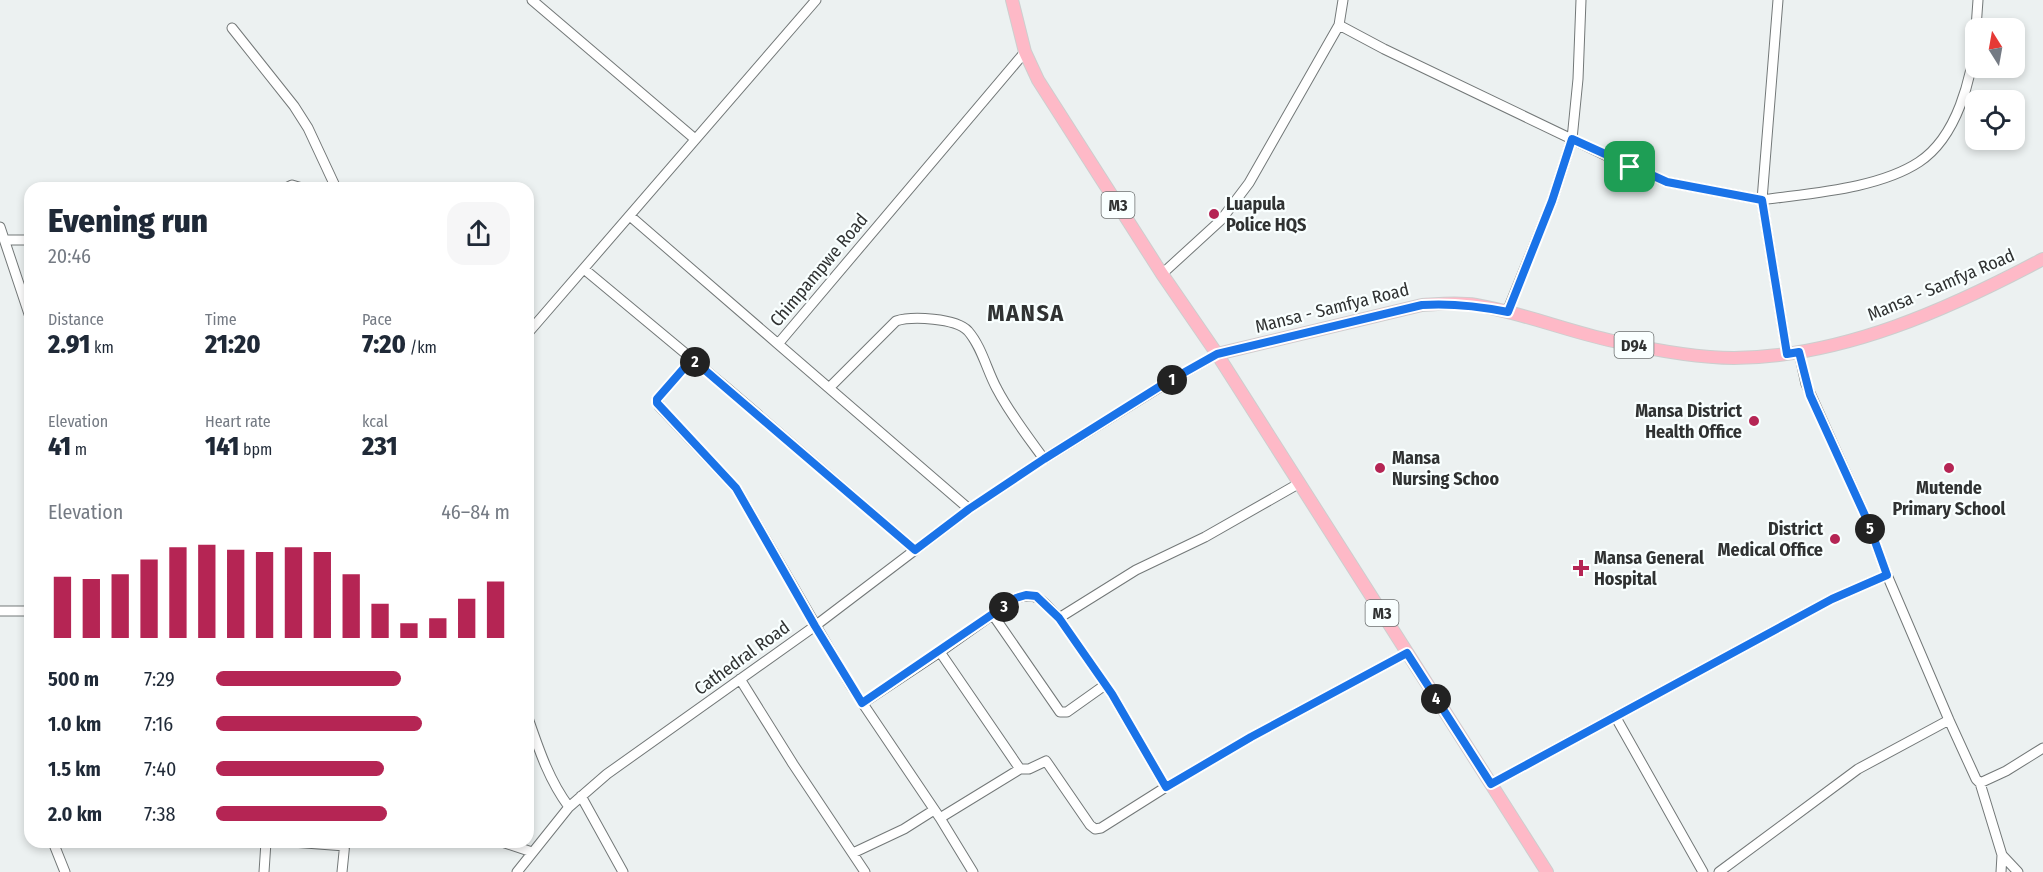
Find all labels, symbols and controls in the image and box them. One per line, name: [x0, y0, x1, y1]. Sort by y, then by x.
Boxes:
north arrow: [1965, 18, 2025, 78]
map controls: [1965, 18, 2025, 150]
button: locate: [1965, 90, 2025, 150]
pin: [1604, 141, 1655, 192]
icon: arrive: [1613, 150, 1646, 183]
road number: M3: [1102, 192, 1134, 218]
place label: Luapula Police HQS: [1226, 193, 1306, 236]
text: Evening run: [48, 201, 208, 241]
button: share: [447, 202, 510, 265]
marker: Luapula Police HQS: [1207, 207, 1221, 221]
street label: Chimpampwe Road: [765, 209, 873, 331]
text: 20:46: [48, 244, 91, 268]
street label: Mansa - Samfya Road: [1864, 244, 2018, 326]
street label: Mansa - Samfya Road: [1253, 278, 1411, 338]
district label: MANSA: [987, 299, 1065, 327]
text: Distance: [48, 310, 104, 329]
text: Time: [205, 310, 237, 329]
text: Pace: [362, 310, 392, 329]
text: 2.91: [48, 329, 90, 360]
text: 21:20: [205, 329, 261, 360]
text: 7:20: [362, 329, 406, 360]
road number: D94: [1614, 332, 1654, 358]
text: km: [90, 338, 114, 357]
text: /km: [406, 338, 437, 357]
pin: 2: [680, 347, 710, 377]
text: 2: [691, 352, 699, 371]
pin: 1: [1157, 365, 1187, 395]
text: 1: [1169, 370, 1175, 389]
place label: Mansa District Health Office: [1635, 400, 1743, 443]
text: Elevation: [48, 412, 108, 431]
text: Heart rate: [205, 412, 271, 431]
text: kcal: [362, 412, 388, 431]
marker: Mansa District Health Office: [1747, 414, 1761, 428]
text: 41: [48, 431, 71, 462]
text: 141: [205, 431, 239, 462]
text: 231: [362, 431, 398, 462]
text: m: [71, 440, 87, 459]
text: bpm: [239, 440, 272, 459]
place label: Mansa Nursing Schoo: [1392, 447, 1499, 490]
marker: Mansa Nursing Schoo: [1373, 461, 1387, 475]
marker: Mutende Primary School: [1942, 461, 1956, 475]
place label: Mutende Primary School: [1892, 477, 2006, 520]
text: Elevation: [48, 500, 123, 524]
text: 46–84 m: [441, 500, 510, 524]
pin: 5: [1855, 514, 1885, 544]
place label: District Medical Office: [1718, 518, 1824, 561]
text: 5: [1866, 519, 1874, 538]
marker: District Medical Office: [1828, 532, 1842, 546]
place label: Mansa General Hospital: [1594, 547, 1704, 590]
marker: Mansa General Hospital: [1572, 559, 1590, 577]
pin: 3: [989, 592, 1019, 622]
text: 3: [1000, 597, 1008, 616]
road number: M3: [1366, 600, 1398, 626]
street label: Cathedral Road: [690, 616, 794, 700]
text: 500 m: [48, 667, 99, 691]
text: 7:29: [144, 667, 175, 691]
pin: 4: [1421, 684, 1451, 714]
text: 4: [1432, 689, 1440, 708]
text: 1.0 km: [48, 712, 101, 736]
text: 7:16: [144, 712, 173, 736]
text: 1.5 km: [48, 757, 101, 781]
text: 7:40: [144, 757, 176, 781]
text: 2.0 km: [48, 802, 102, 826]
text: 7:38: [144, 802, 176, 826]

